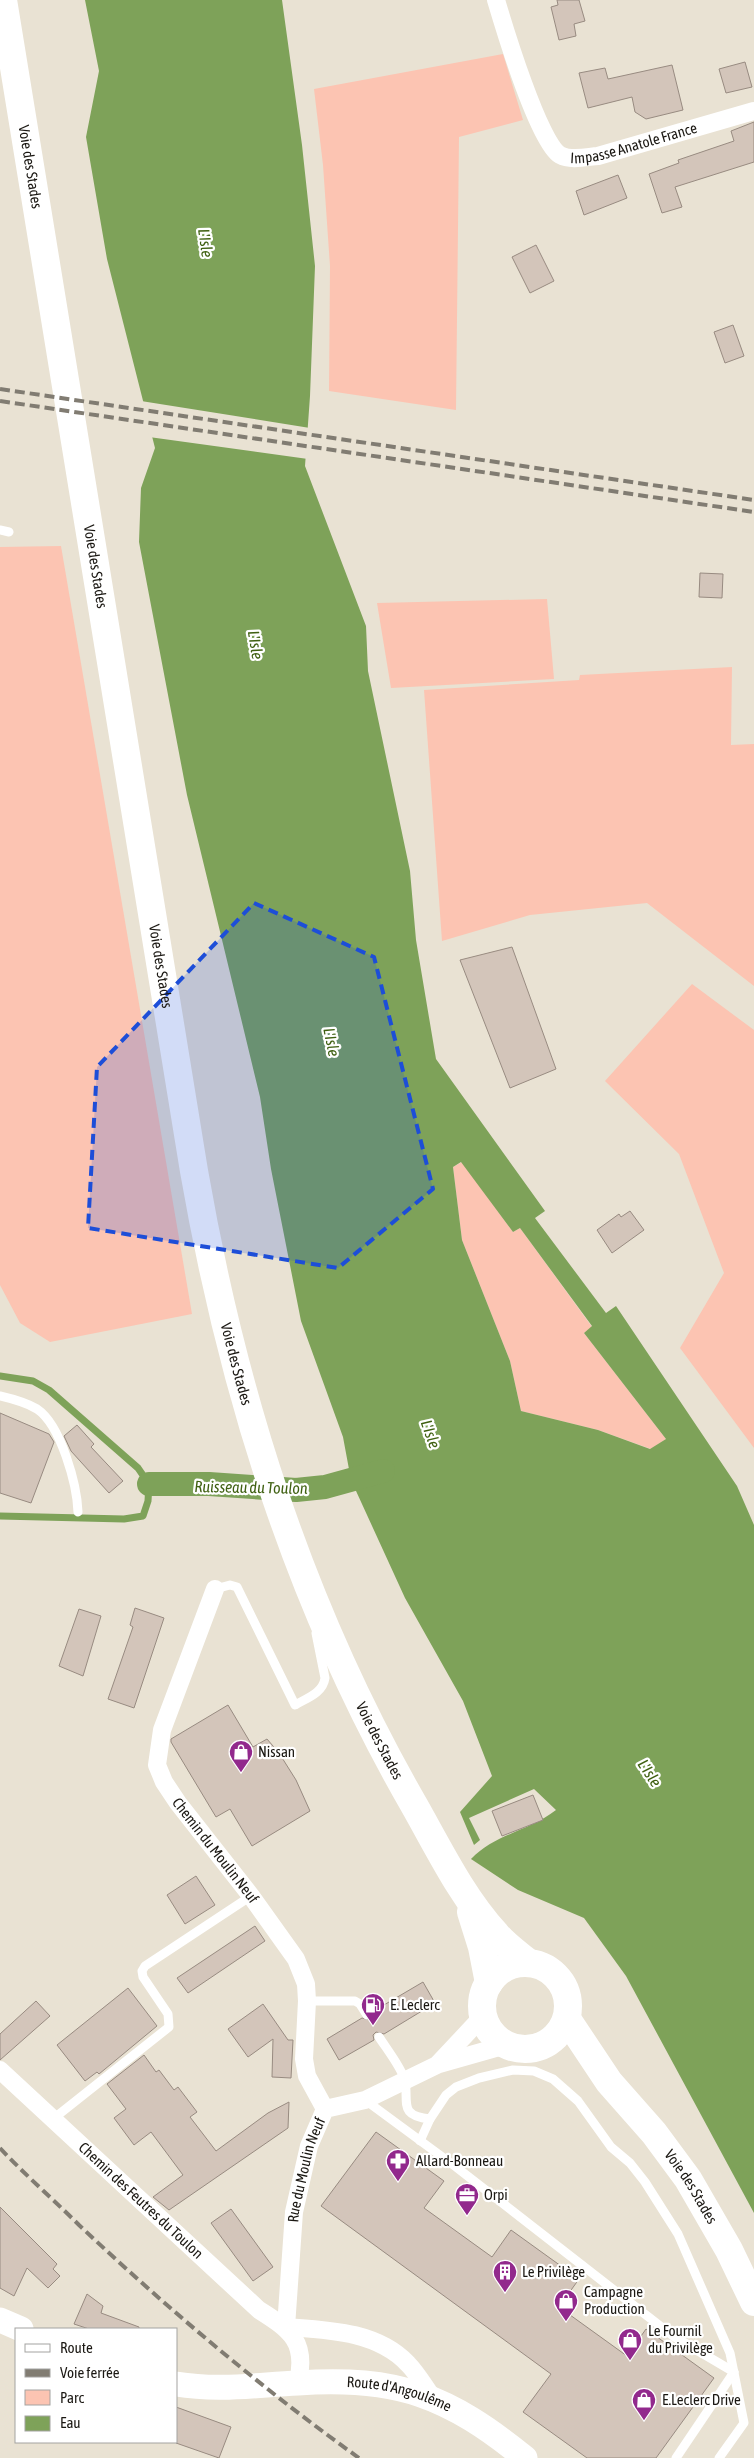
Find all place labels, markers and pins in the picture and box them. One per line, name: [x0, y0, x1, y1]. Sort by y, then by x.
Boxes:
shop icon: Nissan: [228, 1739, 254, 1773]
place label: Nissan: [258, 1743, 295, 1760]
fuel station icon: E. Leclerc: [360, 1992, 386, 2026]
place label: E. Leclerc: [390, 1996, 440, 2013]
pharmacy icon: Allard-Bonneau: [385, 2148, 411, 2182]
place label: Allard-Bonneau: [416, 2152, 503, 2169]
office icon: Orpi: [454, 2182, 480, 2216]
place label: Orpi: [484, 2186, 508, 2203]
building icon: Le Privilège: [492, 2259, 518, 2293]
place label: Le Privilège: [522, 2263, 585, 2280]
place label: Campagne Production: [584, 2283, 645, 2317]
shop icon: Campagne Production: [553, 2288, 579, 2322]
place label: Le Fournil du Privilège: [648, 2322, 713, 2356]
shop icon: Le Fournil du Privilège: [617, 2327, 643, 2361]
shop icon: E.Leclerc Drive: [631, 2387, 657, 2421]
place label: E.Leclerc Drive: [662, 2391, 741, 2408]

